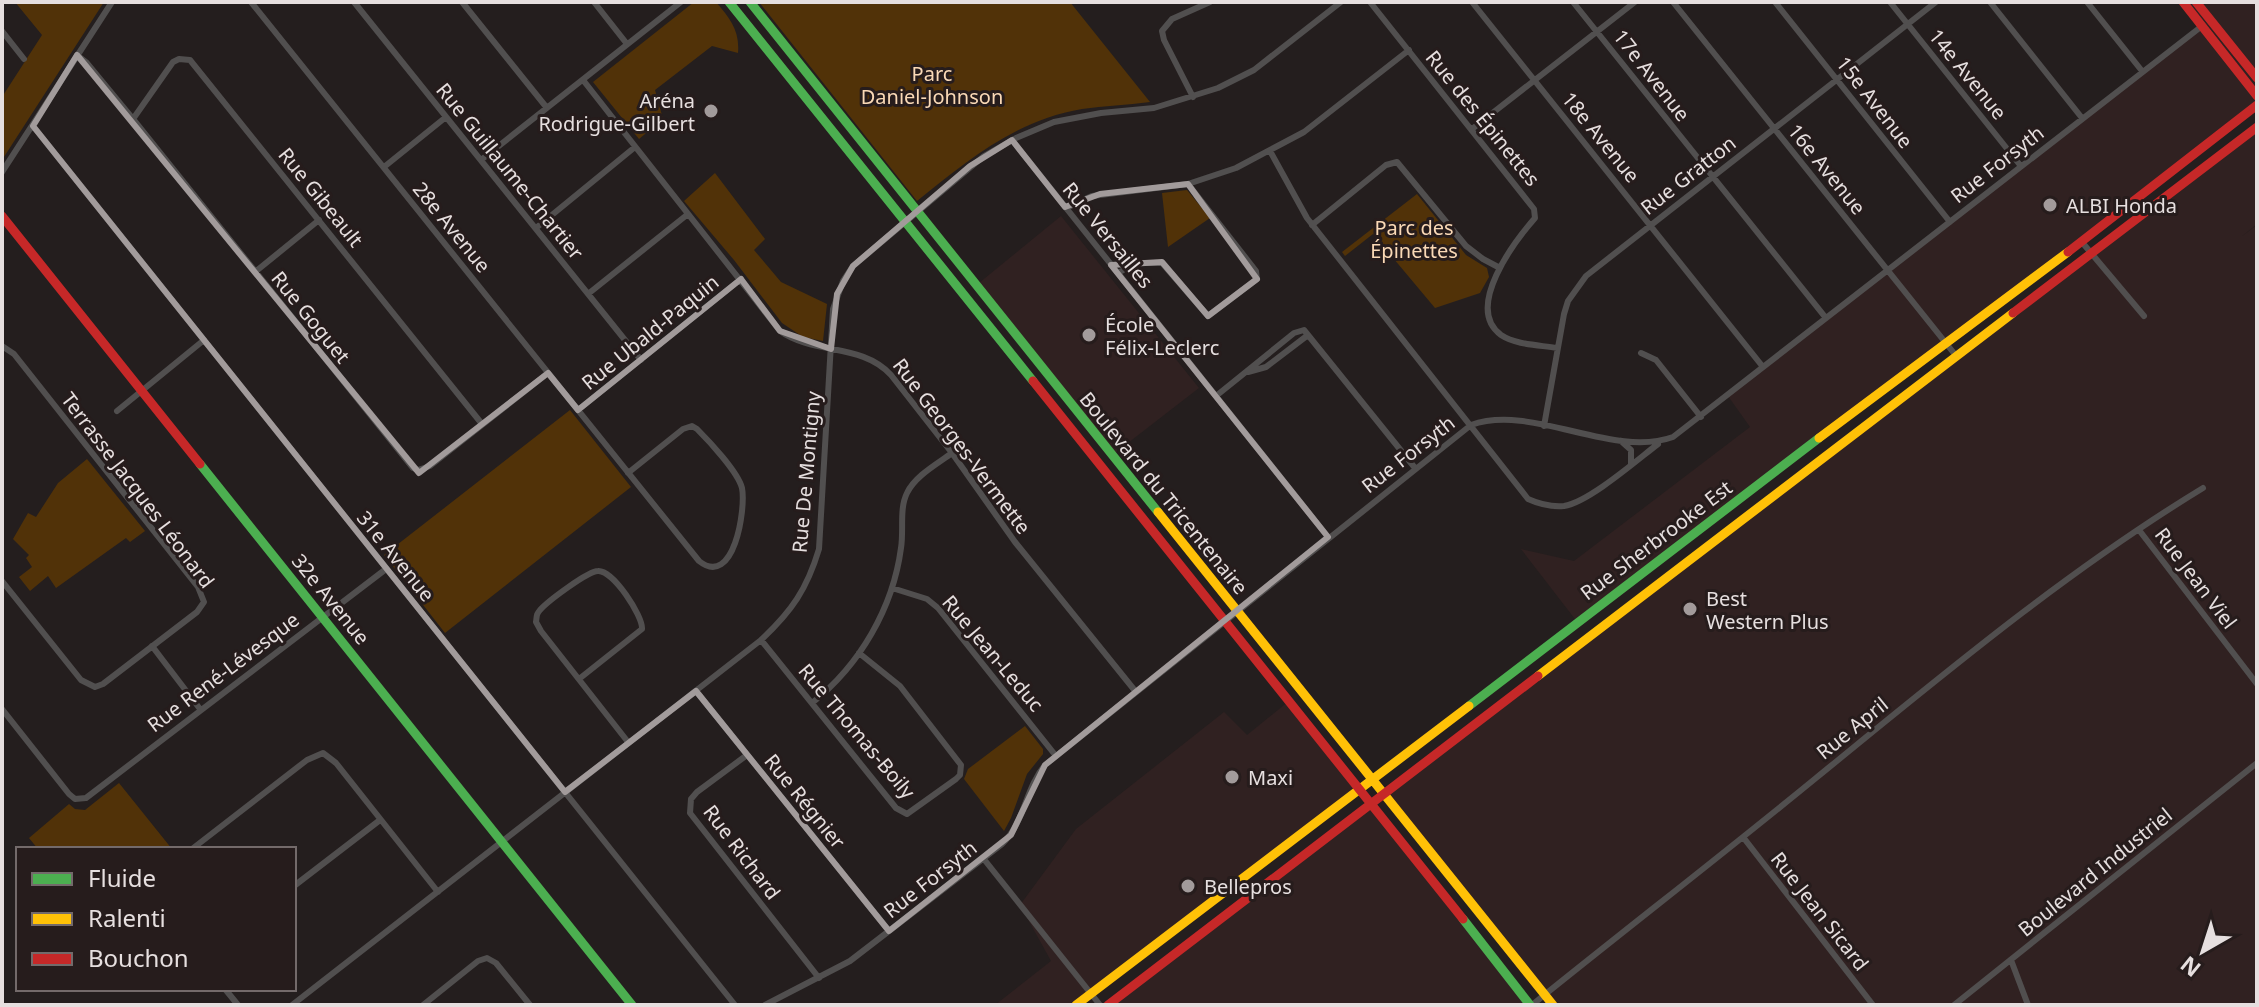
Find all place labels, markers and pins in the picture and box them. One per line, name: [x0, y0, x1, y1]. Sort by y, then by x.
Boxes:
place label: Aréna Rodrigue-Gilbert: [538, 87, 695, 137]
marker: Aréna Rodrigue-Gilbert: [702, 102, 720, 120]
place label: ALBI Honda: [2066, 192, 2177, 219]
marker: ALBI Honda: [2041, 196, 2059, 214]
place label: École Félix-Leclerc: [1105, 311, 1219, 361]
marker: École Félix-Leclerc: [1080, 326, 1098, 344]
place label: Best Western Plus: [1706, 585, 1829, 635]
marker: Best Western Plus: [1681, 600, 1699, 618]
place label: Maxi: [1248, 764, 1293, 791]
marker: Maxi: [1223, 768, 1241, 786]
place label: Bellepros: [1204, 873, 1292, 900]
marker: Bellepros: [1179, 877, 1197, 895]

